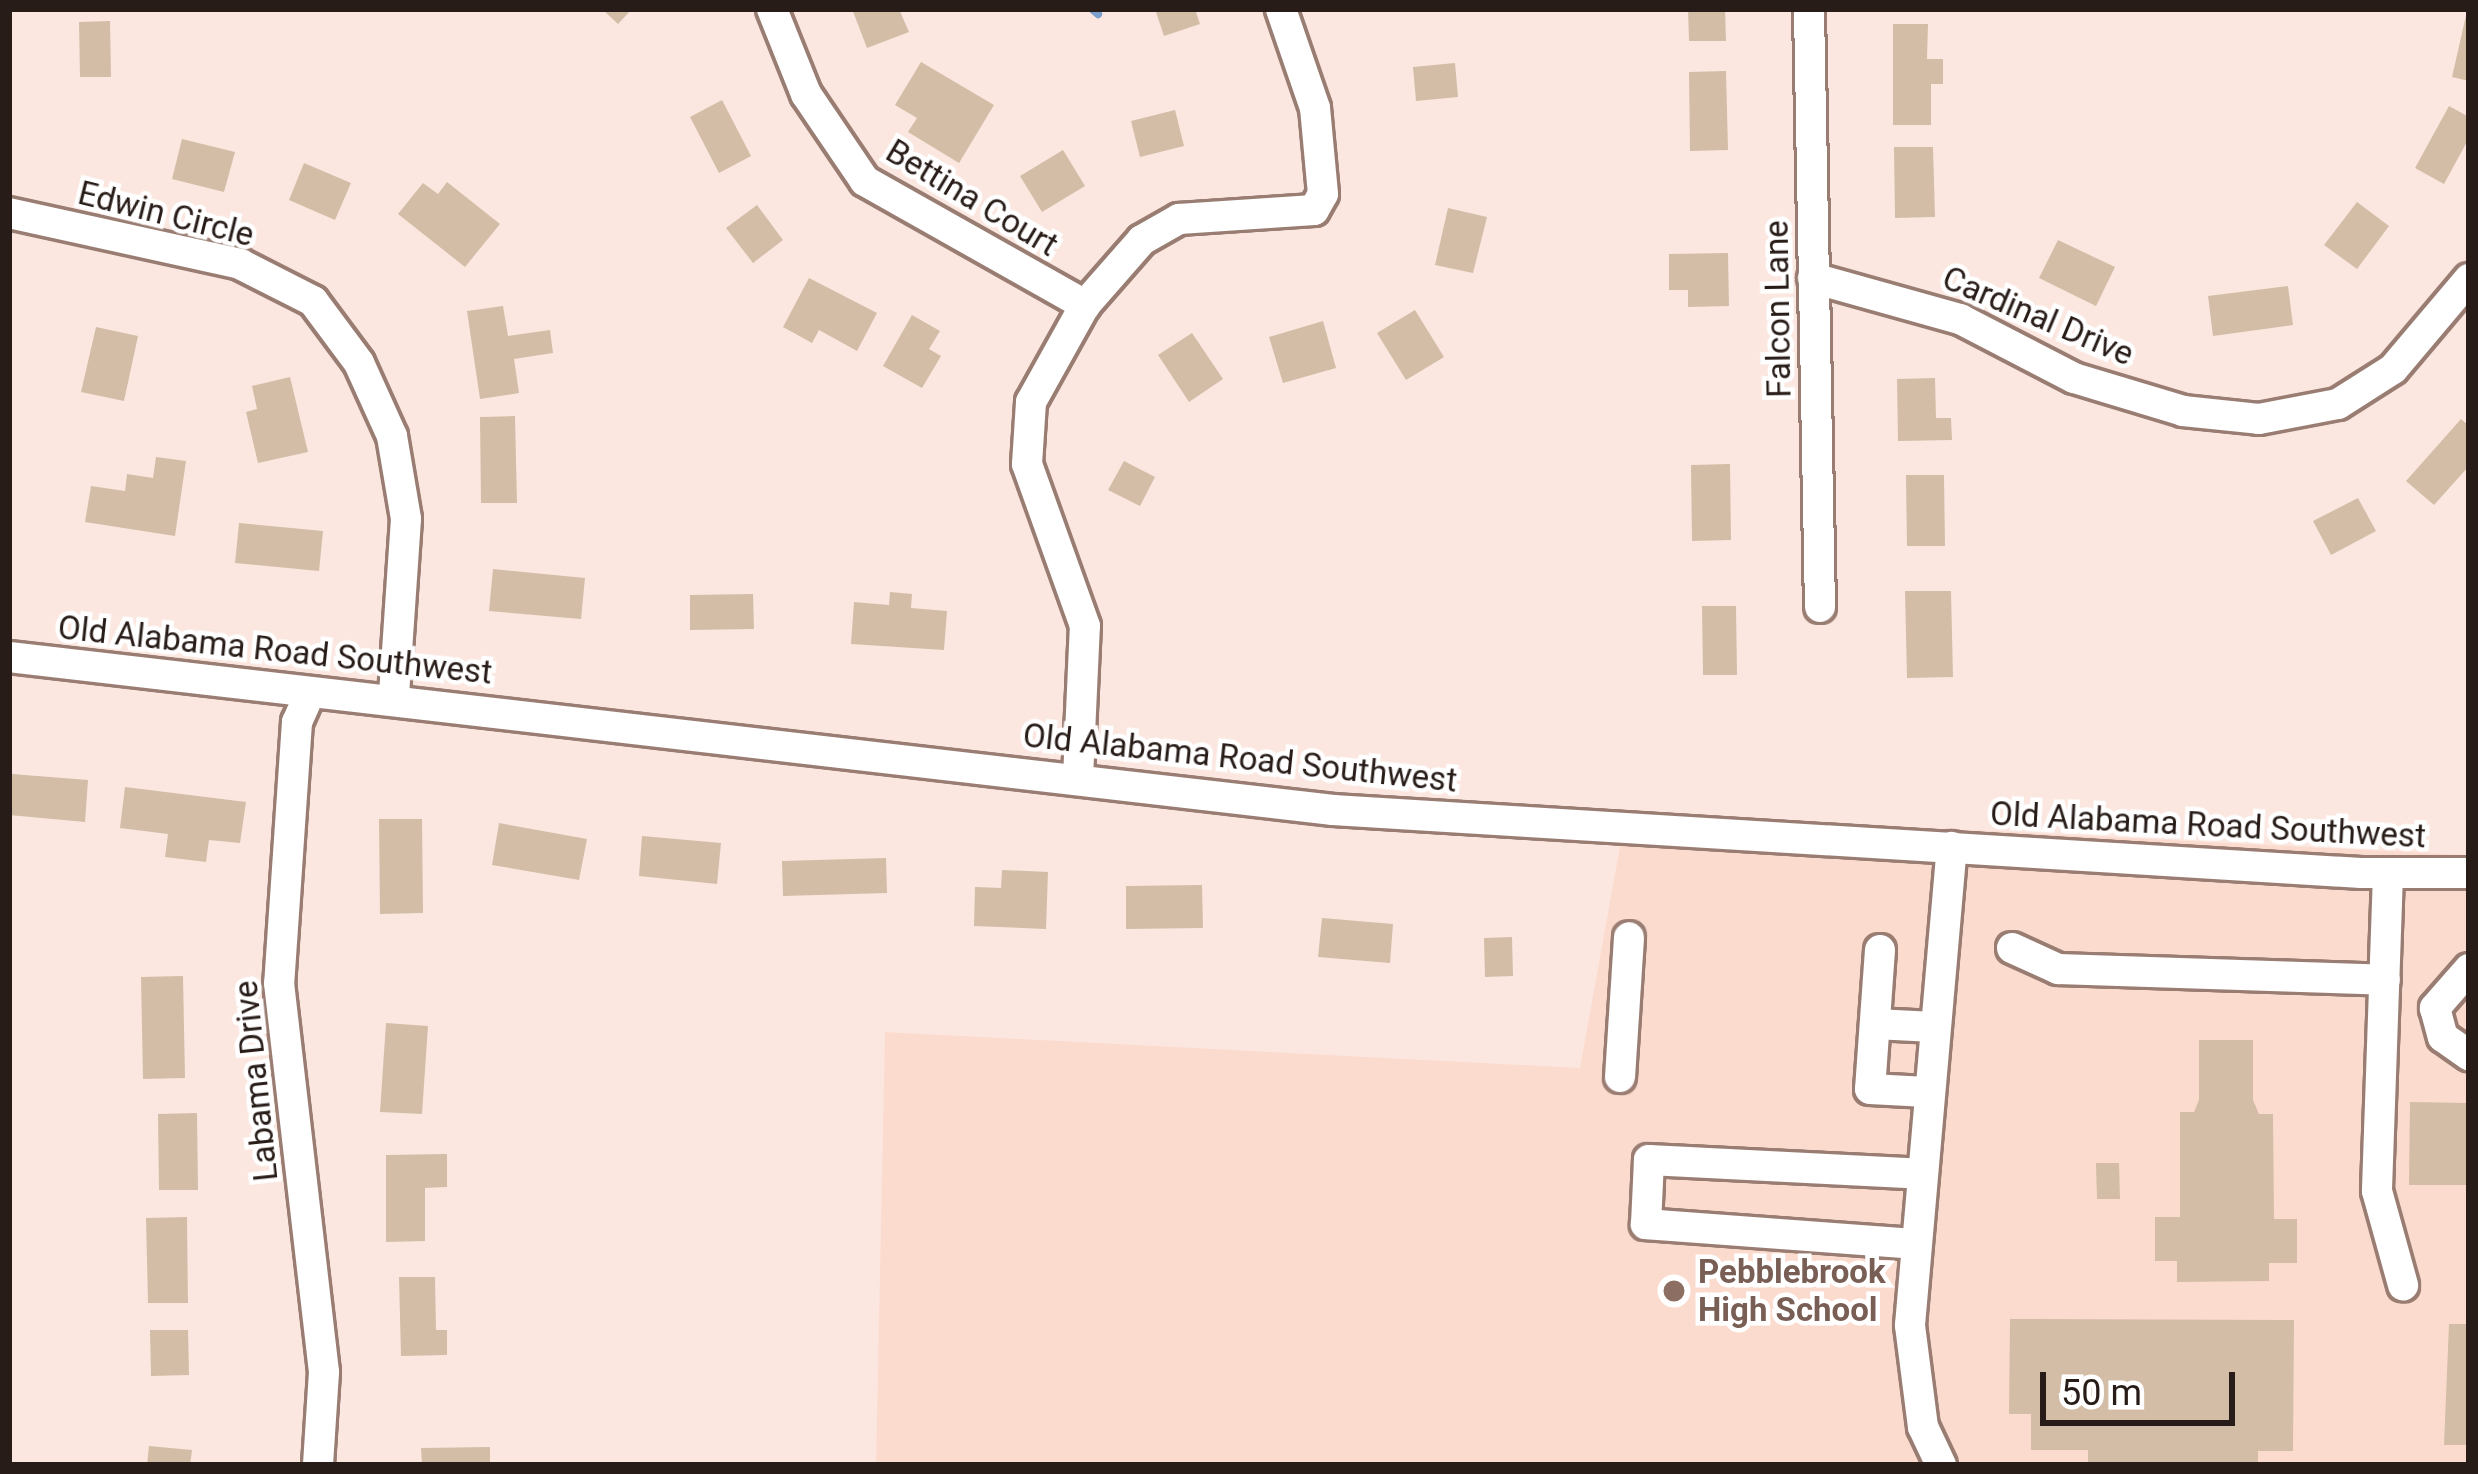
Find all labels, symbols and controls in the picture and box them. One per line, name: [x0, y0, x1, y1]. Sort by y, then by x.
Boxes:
street label: Bettina Court: [879, 131, 1065, 265]
street label: Edwin Circle: [74, 173, 258, 255]
street label: Falcon Lane: [1757, 220, 1799, 398]
street label: Cardinal Drive: [1937, 258, 2139, 374]
street label: Old Alabama Road Southwest: [56, 608, 494, 692]
street label: Old Alabama Road Southwest: [1021, 716, 1459, 800]
street label: Old Alabama Road Southwest: [1989, 794, 2427, 856]
street label: Labama Drive: [226, 979, 286, 1183]
place label: Pebblebrook High School: [1698, 1252, 1886, 1330]
marker: Pebblebrook High School: [1661, 1278, 1687, 1304]
scale bar: [2046, 1348, 2241, 1422]
text: 50 m: [2061, 1372, 2142, 1414]

